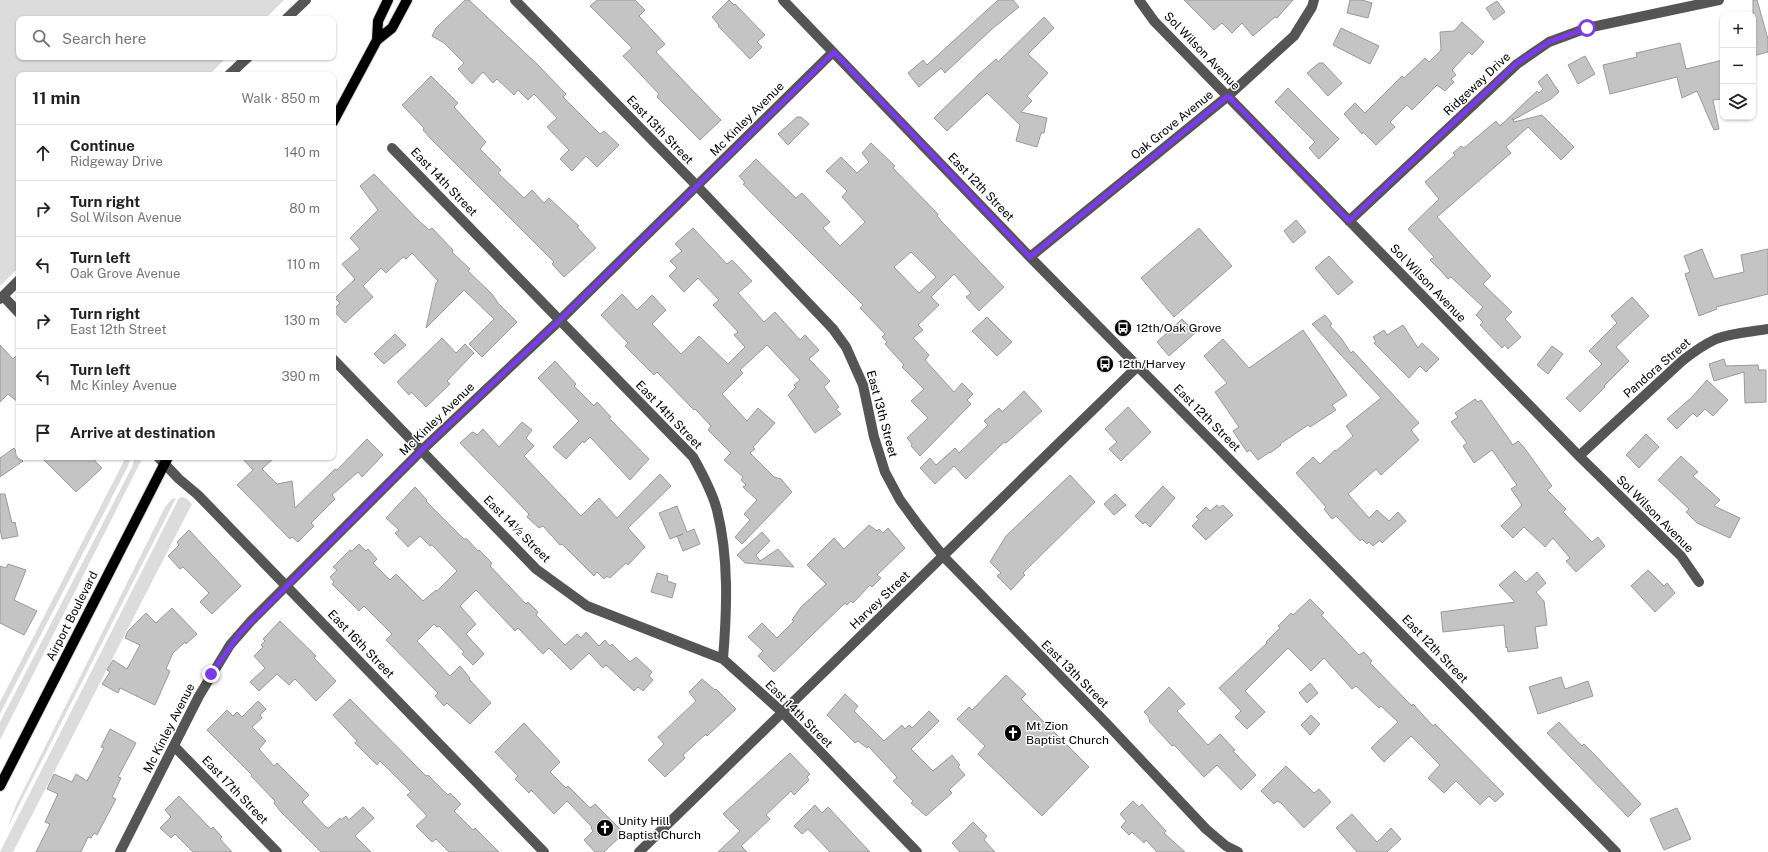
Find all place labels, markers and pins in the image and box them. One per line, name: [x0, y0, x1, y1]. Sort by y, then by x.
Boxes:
bus stop icon: 12th/Oak Grove: [1113, 318, 1133, 338]
place label: 12th/Oak Grove: [1136, 321, 1222, 335]
bus stop icon: 12th/Harvey: [1095, 354, 1115, 374]
place label: 12th/Harvey: [1118, 357, 1186, 371]
place label: Mt Zion Baptist Church: [1026, 719, 1109, 747]
church icon: Mt Zion Baptist Church: [1003, 723, 1023, 743]
place label: Unity Hill Baptist Church: [618, 814, 701, 842]
church icon: Unity Hill Baptist Church: [595, 818, 615, 838]

